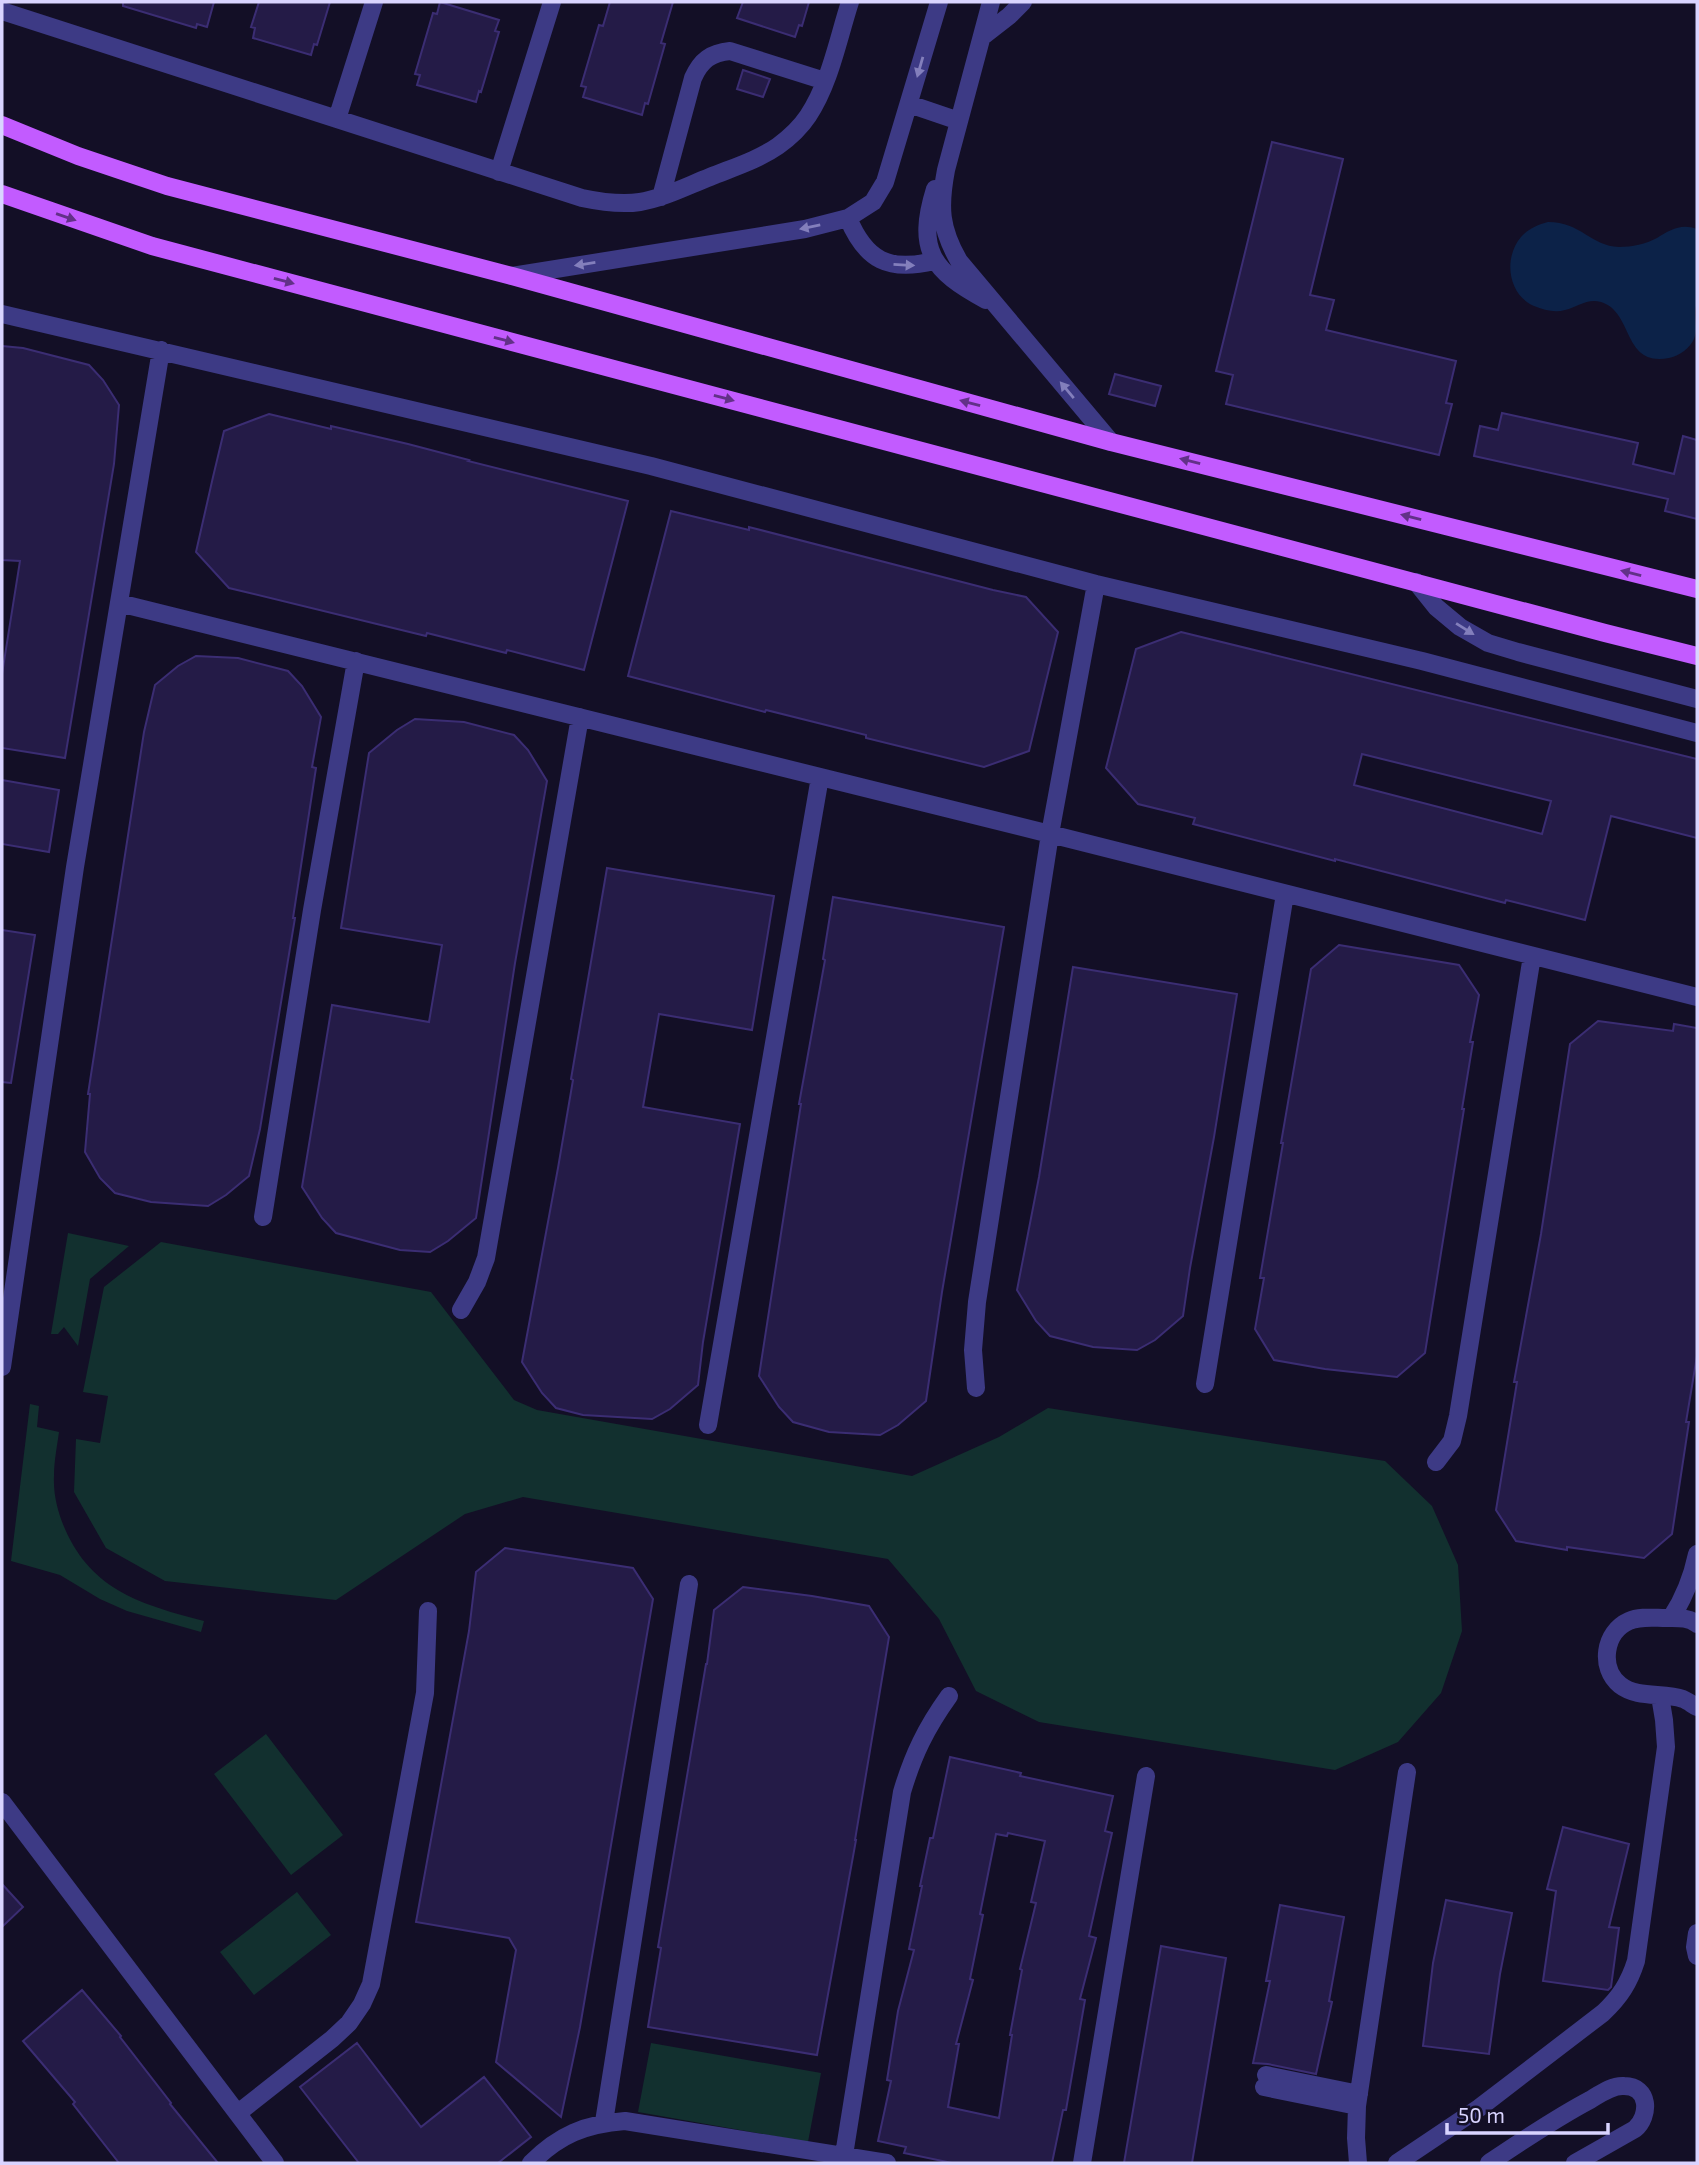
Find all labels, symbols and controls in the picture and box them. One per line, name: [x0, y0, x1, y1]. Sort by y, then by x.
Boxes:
one-way arrow: [914, 57, 925, 79]
one-way arrow: [56, 212, 77, 223]
one-way arrow: [799, 222, 821, 233]
one-way arrow: [574, 259, 596, 270]
one-way arrow: [894, 259, 916, 270]
one-way arrow: [273, 276, 295, 287]
one-way arrow: [493, 335, 515, 346]
one-way arrow: [1060, 381, 1075, 398]
one-way arrow: [713, 393, 735, 404]
one-way arrow: [959, 397, 980, 407]
one-way arrow: [1179, 455, 1201, 466]
one-way arrow: [1399, 511, 1421, 522]
one-way arrow: [1620, 567, 1642, 578]
one-way arrow: [1455, 622, 1474, 635]
scale bar: [1447, 2092, 1608, 2136]
text: 50 m: [1458, 2102, 1505, 2127]

